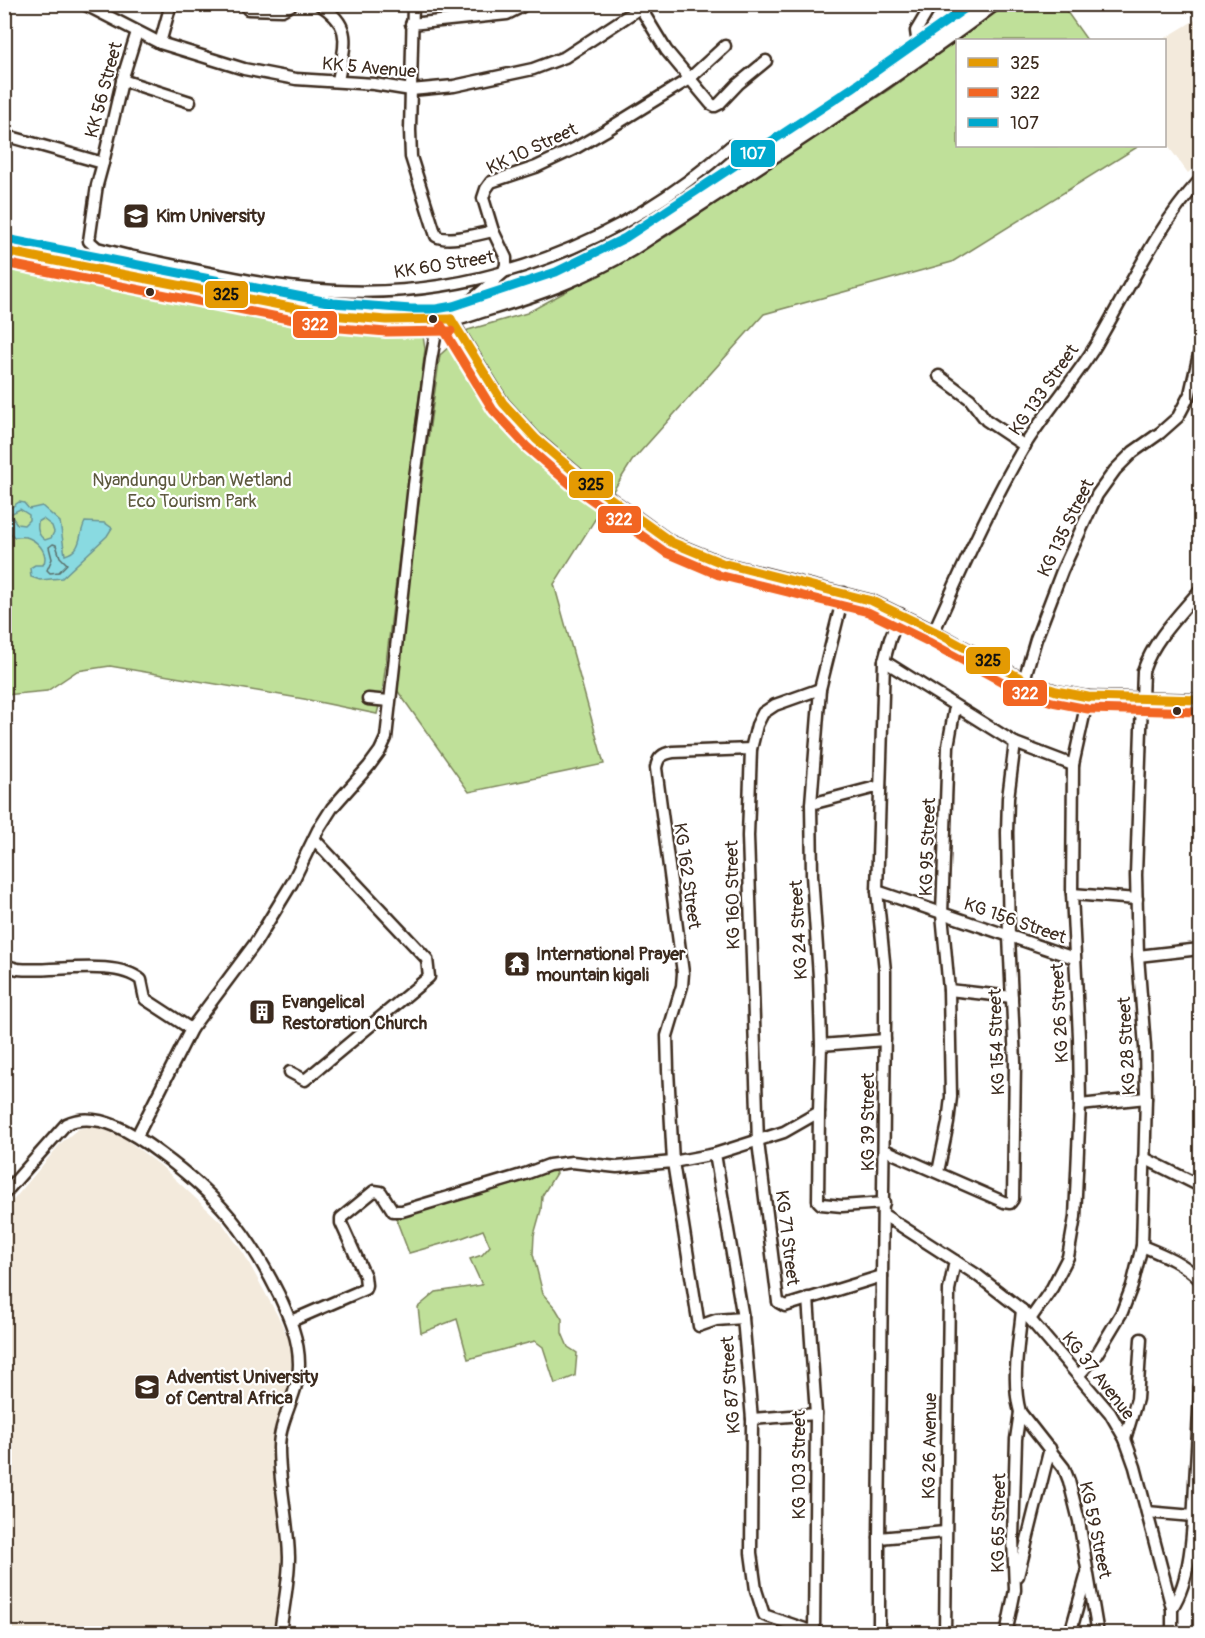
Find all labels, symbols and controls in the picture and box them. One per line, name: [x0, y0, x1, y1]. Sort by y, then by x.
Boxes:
street label: KK 56 Street: [80, 39, 128, 141]
legend: [956, 39, 1166, 147]
street label: KK 5 Avenue: [321, 52, 417, 84]
text: 325: [1010, 52, 1040, 75]
text: 322: [1010, 82, 1040, 105]
text: 107: [1010, 112, 1039, 135]
street label: KK 10 Street: [483, 118, 582, 180]
line badge: 107: [730, 139, 776, 168]
text: 107: [740, 144, 766, 164]
school or university icon: Kim University: [121, 201, 151, 231]
place label: Kim University: [156, 205, 265, 228]
street label: KK 60 Street: [392, 246, 496, 284]
line badge: 325: [204, 280, 249, 309]
text: 325: [213, 285, 240, 305]
unlabelled marker: [144, 286, 156, 298]
line badge: 322: [292, 310, 338, 339]
unlabelled marker: [427, 313, 439, 325]
text: 322: [302, 315, 328, 335]
street label: KG 133 Street: [1004, 339, 1084, 440]
park label: Nyandungu Urban Wetland Eco Tourism Park: [92, 469, 292, 513]
line badge: 325: [568, 470, 614, 499]
text: 325: [578, 475, 605, 495]
street label: KG 135 Street: [1032, 475, 1100, 581]
line badge: 322: [597, 505, 642, 534]
text: 322: [606, 510, 632, 530]
line badge: 325: [965, 646, 1011, 675]
text: 325: [975, 651, 1002, 671]
line badge: 322: [1002, 679, 1048, 707]
text: 322: [1012, 684, 1038, 704]
unlabelled marker: [1171, 705, 1183, 717]
street label: KG 95 Street: [915, 797, 941, 897]
street label: KG 162 Street: [668, 821, 706, 931]
street label: KG 160 Street: [721, 839, 745, 950]
street label: KG 24 Street: [785, 879, 813, 980]
street label: KG 156 Street: [961, 893, 1070, 949]
place label: International Prayer mountain kigali: [536, 943, 686, 987]
temple icon: International Prayer mountain kigali: [502, 949, 532, 979]
street label: KG 26 Street: [1046, 962, 1074, 1064]
street label: KG 154 Street: [984, 988, 1010, 1096]
place label: Evangelical Restoration Church: [282, 991, 428, 1035]
street label: KG 28 Street: [1113, 995, 1141, 1096]
building icon: Evangelical Restoration Church: [247, 997, 277, 1027]
street label: KG 39 Street: [857, 1072, 880, 1171]
street label: KG 71 Street: [770, 1189, 804, 1288]
street label: KG 37 Avenue: [1056, 1327, 1140, 1425]
street label: KG 87 Street: [716, 1335, 746, 1435]
place label: Adventist University of Central Africa: [165, 1366, 319, 1410]
school or university icon: Adventist University of Central Africa: [132, 1372, 162, 1402]
street label: KG 26 Avenue: [918, 1392, 942, 1499]
street label: KG 103 Street: [788, 1410, 811, 1519]
street label: KG 65 Street: [987, 1472, 1011, 1573]
street label: KG 59 Street: [1074, 1479, 1117, 1581]

